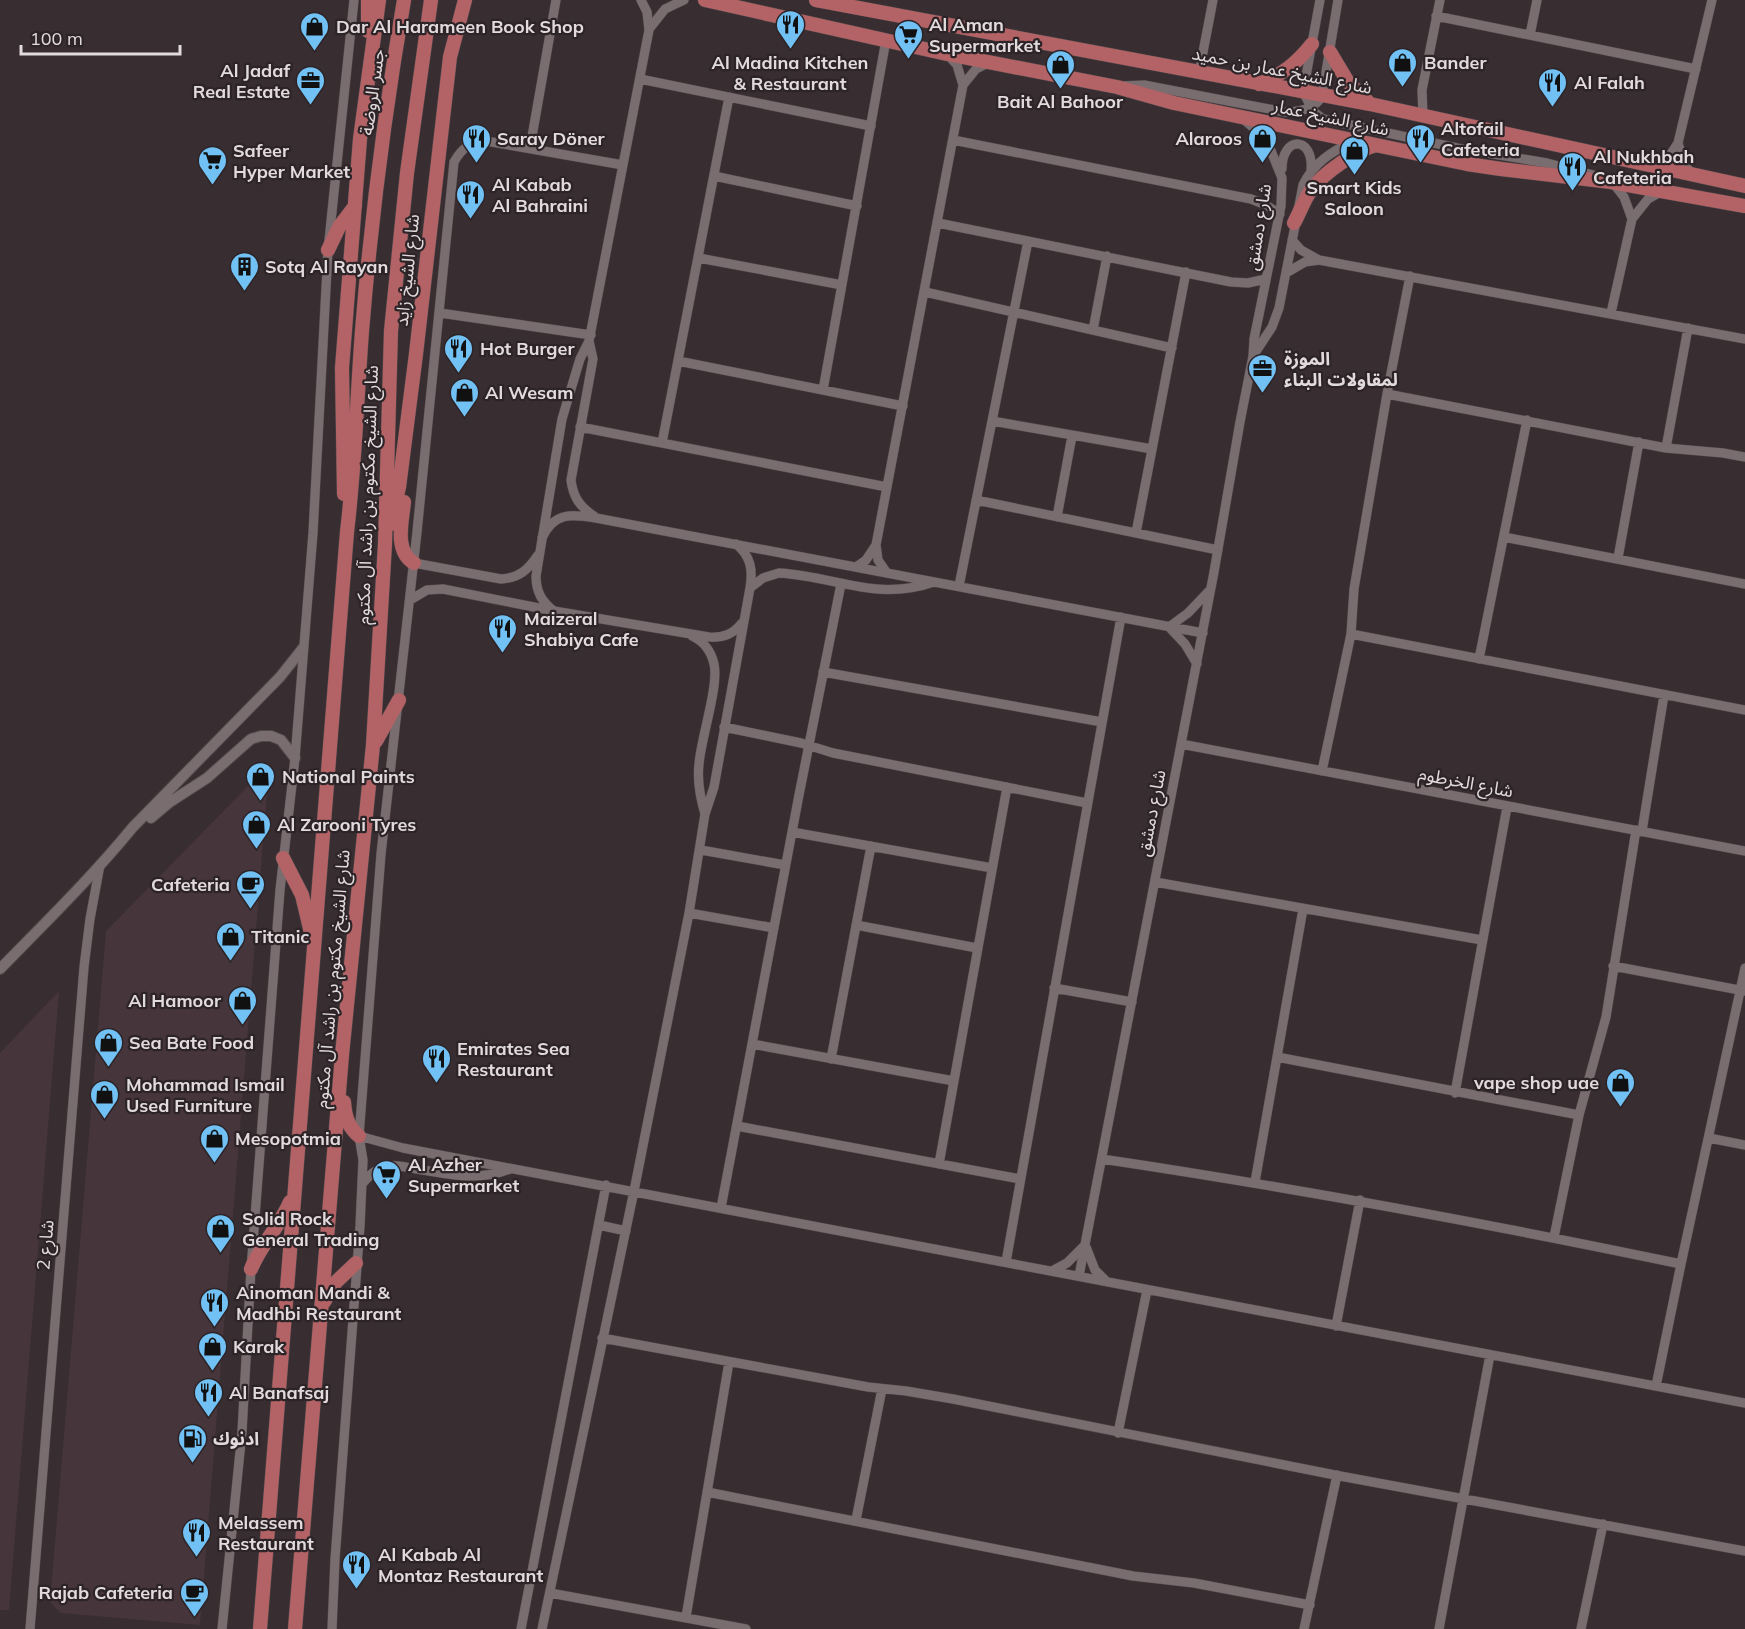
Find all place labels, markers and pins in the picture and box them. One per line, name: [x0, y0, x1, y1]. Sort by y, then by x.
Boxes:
restaurant icon: Al Madina Kitchen & Restaurant: [774, 9, 806, 51]
shop icon: Dar Al Harameen Book Shop: [299, 10, 331, 52]
place label: Al Aman Supermarket: [929, 13, 1040, 57]
place label: Dar Al Harameen Book Shop: [336, 15, 584, 38]
supermarket icon: Al Aman Supermarket: [892, 18, 924, 60]
shop icon: Bander: [1387, 46, 1419, 88]
shop icon: Bait Al Bahoor: [1044, 48, 1076, 90]
place label: Al Madina Kitchen & Restaurant: [712, 51, 868, 95]
place label: Bander: [1424, 51, 1487, 74]
place label: Al Jadaf Real Estate: [193, 59, 290, 103]
office icon: Al Jadaf Real Estate: [295, 64, 327, 106]
restaurant icon: Al Falah: [1537, 66, 1569, 108]
place label: Al Falah: [1574, 71, 1645, 94]
place label: Bait Al Bahoor: [997, 90, 1124, 113]
place label: Altofail Cafeteria: [1441, 117, 1520, 161]
restaurant icon: Saray Döner: [460, 122, 492, 164]
shop icon: Alaroos: [1247, 122, 1279, 164]
restaurant icon: Altofail Cafeteria: [1404, 122, 1436, 164]
place label: Saray Döner: [497, 127, 606, 150]
place label: Alaroos: [1175, 127, 1242, 150]
shop icon: Smart Kids Saloon: [1338, 134, 1370, 176]
place label: Safeer Hyper Market: [233, 139, 350, 183]
supermarket icon: Safeer Hyper Market: [196, 144, 228, 186]
place label: Al Nukhbah Cafeteria: [1593, 145, 1694, 189]
restaurant icon: Al Nukhbah Cafeteria: [1556, 150, 1588, 192]
place label: Al Kabab Al Bahraini: [492, 173, 588, 217]
place label: Smart Kids Saloon: [1306, 176, 1402, 220]
restaurant icon: Al Kabab Al Bahraini: [455, 178, 487, 220]
building icon: Sotq Al Rayan: [228, 250, 260, 292]
place label: Sotq Al Rayan: [265, 255, 388, 278]
restaurant icon: Hot Burger: [443, 332, 475, 374]
place label: Hot Burger: [480, 337, 575, 360]
place label: الموزة لمقاولات البناء: [1284, 347, 1398, 391]
office icon: الموزة لمقاولات البناء: [1247, 352, 1279, 394]
shop icon: Al Wesam: [448, 376, 480, 418]
place label: Al Wesam: [485, 381, 573, 404]
place label: Maizeral Shabiya Cafe: [524, 607, 639, 651]
restaurant icon: Maizeral Shabiya Cafe: [487, 612, 519, 654]
shop icon: National Paints: [245, 760, 277, 802]
place label: National Paints: [282, 765, 415, 788]
shop icon: Al Zarooni Tyres: [240, 808, 272, 850]
place label: Al Zarooni Tyres: [277, 813, 416, 836]
cafe icon: Cafeteria: [235, 868, 267, 910]
place label: Cafeteria: [151, 873, 230, 896]
shop icon: Titanic: [214, 920, 246, 962]
place label: Titanic: [251, 925, 309, 948]
shop icon: Al Hamoor: [226, 984, 258, 1026]
place label: Al Hamoor: [128, 989, 222, 1012]
shop icon: Sea Bate Food: [92, 1026, 124, 1068]
place label: Sea Bate Food: [129, 1031, 254, 1054]
place label: Emirates Sea Restaurant: [457, 1037, 570, 1081]
restaurant icon: Emirates Sea Restaurant: [420, 1042, 452, 1084]
shop icon: vape shop uae: [1604, 1066, 1636, 1108]
place label: vape shop uae: [1473, 1071, 1599, 1094]
place label: Mohammad Ismail Used Furniture: [126, 1073, 285, 1117]
shop icon: Mohammad Ismail Used Furniture: [89, 1078, 121, 1120]
shop icon: Mesopotmia: [198, 1122, 230, 1164]
place label: Mesopotmia: [235, 1127, 341, 1150]
place label: Al Azher Supermarket: [408, 1153, 519, 1197]
supermarket icon: Al Azher Supermarket: [371, 1158, 403, 1200]
place label: Solid Rock General Trading: [242, 1207, 379, 1251]
shop icon: Solid Rock General Trading: [205, 1212, 237, 1254]
place label: Ainoman Mandi & Madhbi Restaurant: [236, 1281, 402, 1325]
restaurant icon: Ainoman Mandi & Madhbi Restaurant: [199, 1286, 231, 1328]
shop icon: Karak: [196, 1330, 228, 1372]
place label: Karak: [233, 1335, 285, 1358]
restaurant icon: Al Banafsaj: [192, 1376, 224, 1418]
place label: Al Banafsaj: [229, 1381, 329, 1404]
fuel station icon: ادنوك: [176, 1422, 208, 1464]
place label: ادنوك: [213, 1427, 259, 1450]
place label: Melassem Restaurant: [218, 1511, 314, 1555]
restaurant icon: Melassem Restaurant: [181, 1516, 213, 1558]
place label: Al Kabab Al Montaz Restaurant: [378, 1543, 543, 1587]
restaurant icon: Al Kabab Al Montaz Restaurant: [341, 1548, 373, 1590]
cafe icon: Rajab Cafeteria: [178, 1576, 210, 1618]
place label: Rajab Cafeteria: [38, 1581, 173, 1604]

